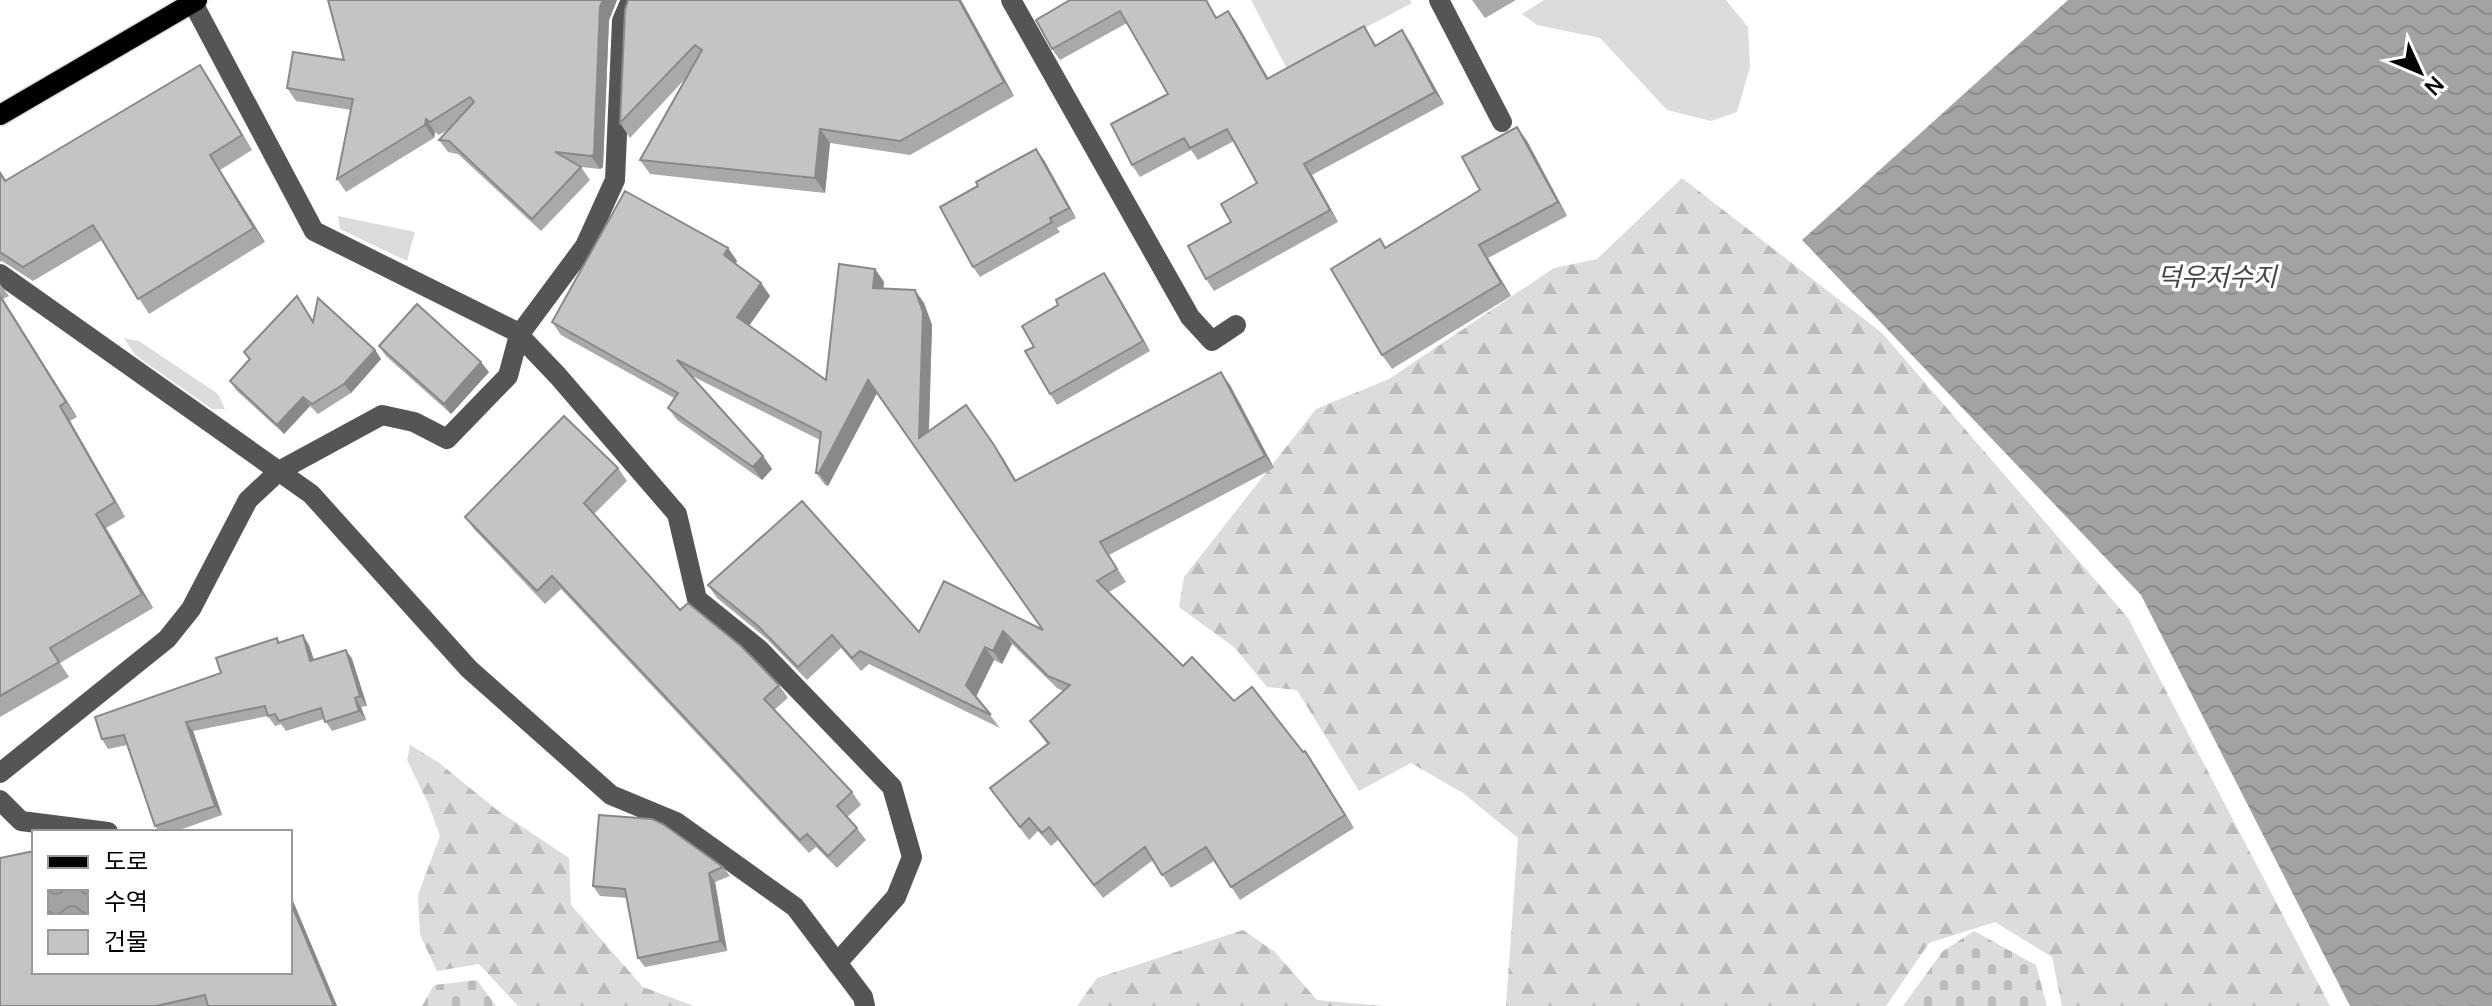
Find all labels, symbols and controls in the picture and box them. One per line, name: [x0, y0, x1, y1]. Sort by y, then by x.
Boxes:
north arrow: [2380, 32, 2460, 112]
text: N: [2418, 70, 2451, 102]
water label: 덕우저수지: [2157, 258, 2279, 294]
legend: [32, 830, 292, 974]
text: 도로: [104, 844, 148, 877]
text: 수역: [104, 884, 148, 917]
text: 건물: [104, 924, 148, 957]

